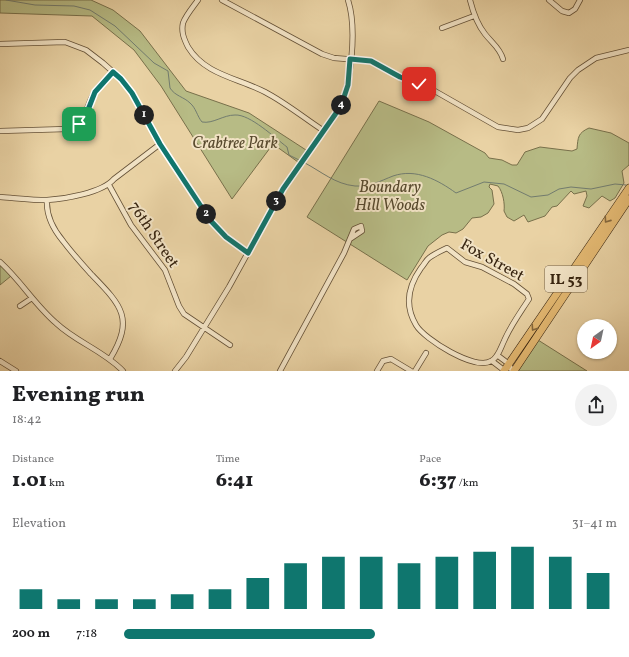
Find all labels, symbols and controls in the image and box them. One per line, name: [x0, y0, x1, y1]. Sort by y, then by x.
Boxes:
pin: [402, 67, 436, 101]
icon: check: [408, 73, 430, 95]
pin: 4: [331, 95, 351, 115]
text: 4: [338, 97, 344, 112]
pin: 1: [134, 105, 154, 125]
pin: [62, 107, 96, 141]
text: 1: [142, 107, 146, 122]
icon: arrive: [68, 113, 90, 135]
park label: Crabtree Park: [192, 133, 278, 155]
park label: Boundary Hill Woods: [355, 177, 425, 217]
pin: 3: [266, 191, 286, 211]
text: 3: [273, 193, 279, 208]
street label: 76th Street: [123, 197, 184, 273]
pin: 2: [196, 204, 216, 224]
text: 2: [203, 206, 209, 221]
one-way arrow: [604, 216, 612, 223]
street label: Fox Street: [456, 234, 528, 287]
road number: IL 53: [545, 266, 587, 292]
north arrow: [577, 319, 617, 359]
map controls: [577, 319, 617, 359]
one-way arrow: [532, 323, 539, 330]
text: Evening run: [12, 380, 145, 411]
button: share: [575, 384, 617, 426]
text: 18:42: [12, 411, 41, 429]
text: Distance: [12, 452, 54, 467]
text: Time: [216, 452, 240, 467]
text: Pace: [419, 452, 441, 467]
text: 1.01: [12, 467, 47, 495]
text: 6:41: [216, 467, 253, 495]
text: 6:37: [419, 467, 456, 495]
text: km: [47, 476, 65, 491]
text: /km: [456, 476, 478, 491]
text: Elevation: [12, 515, 66, 533]
text: 31–41 m: [572, 515, 617, 533]
text: 200 m: [12, 625, 50, 643]
text: 7:18: [76, 625, 97, 643]

